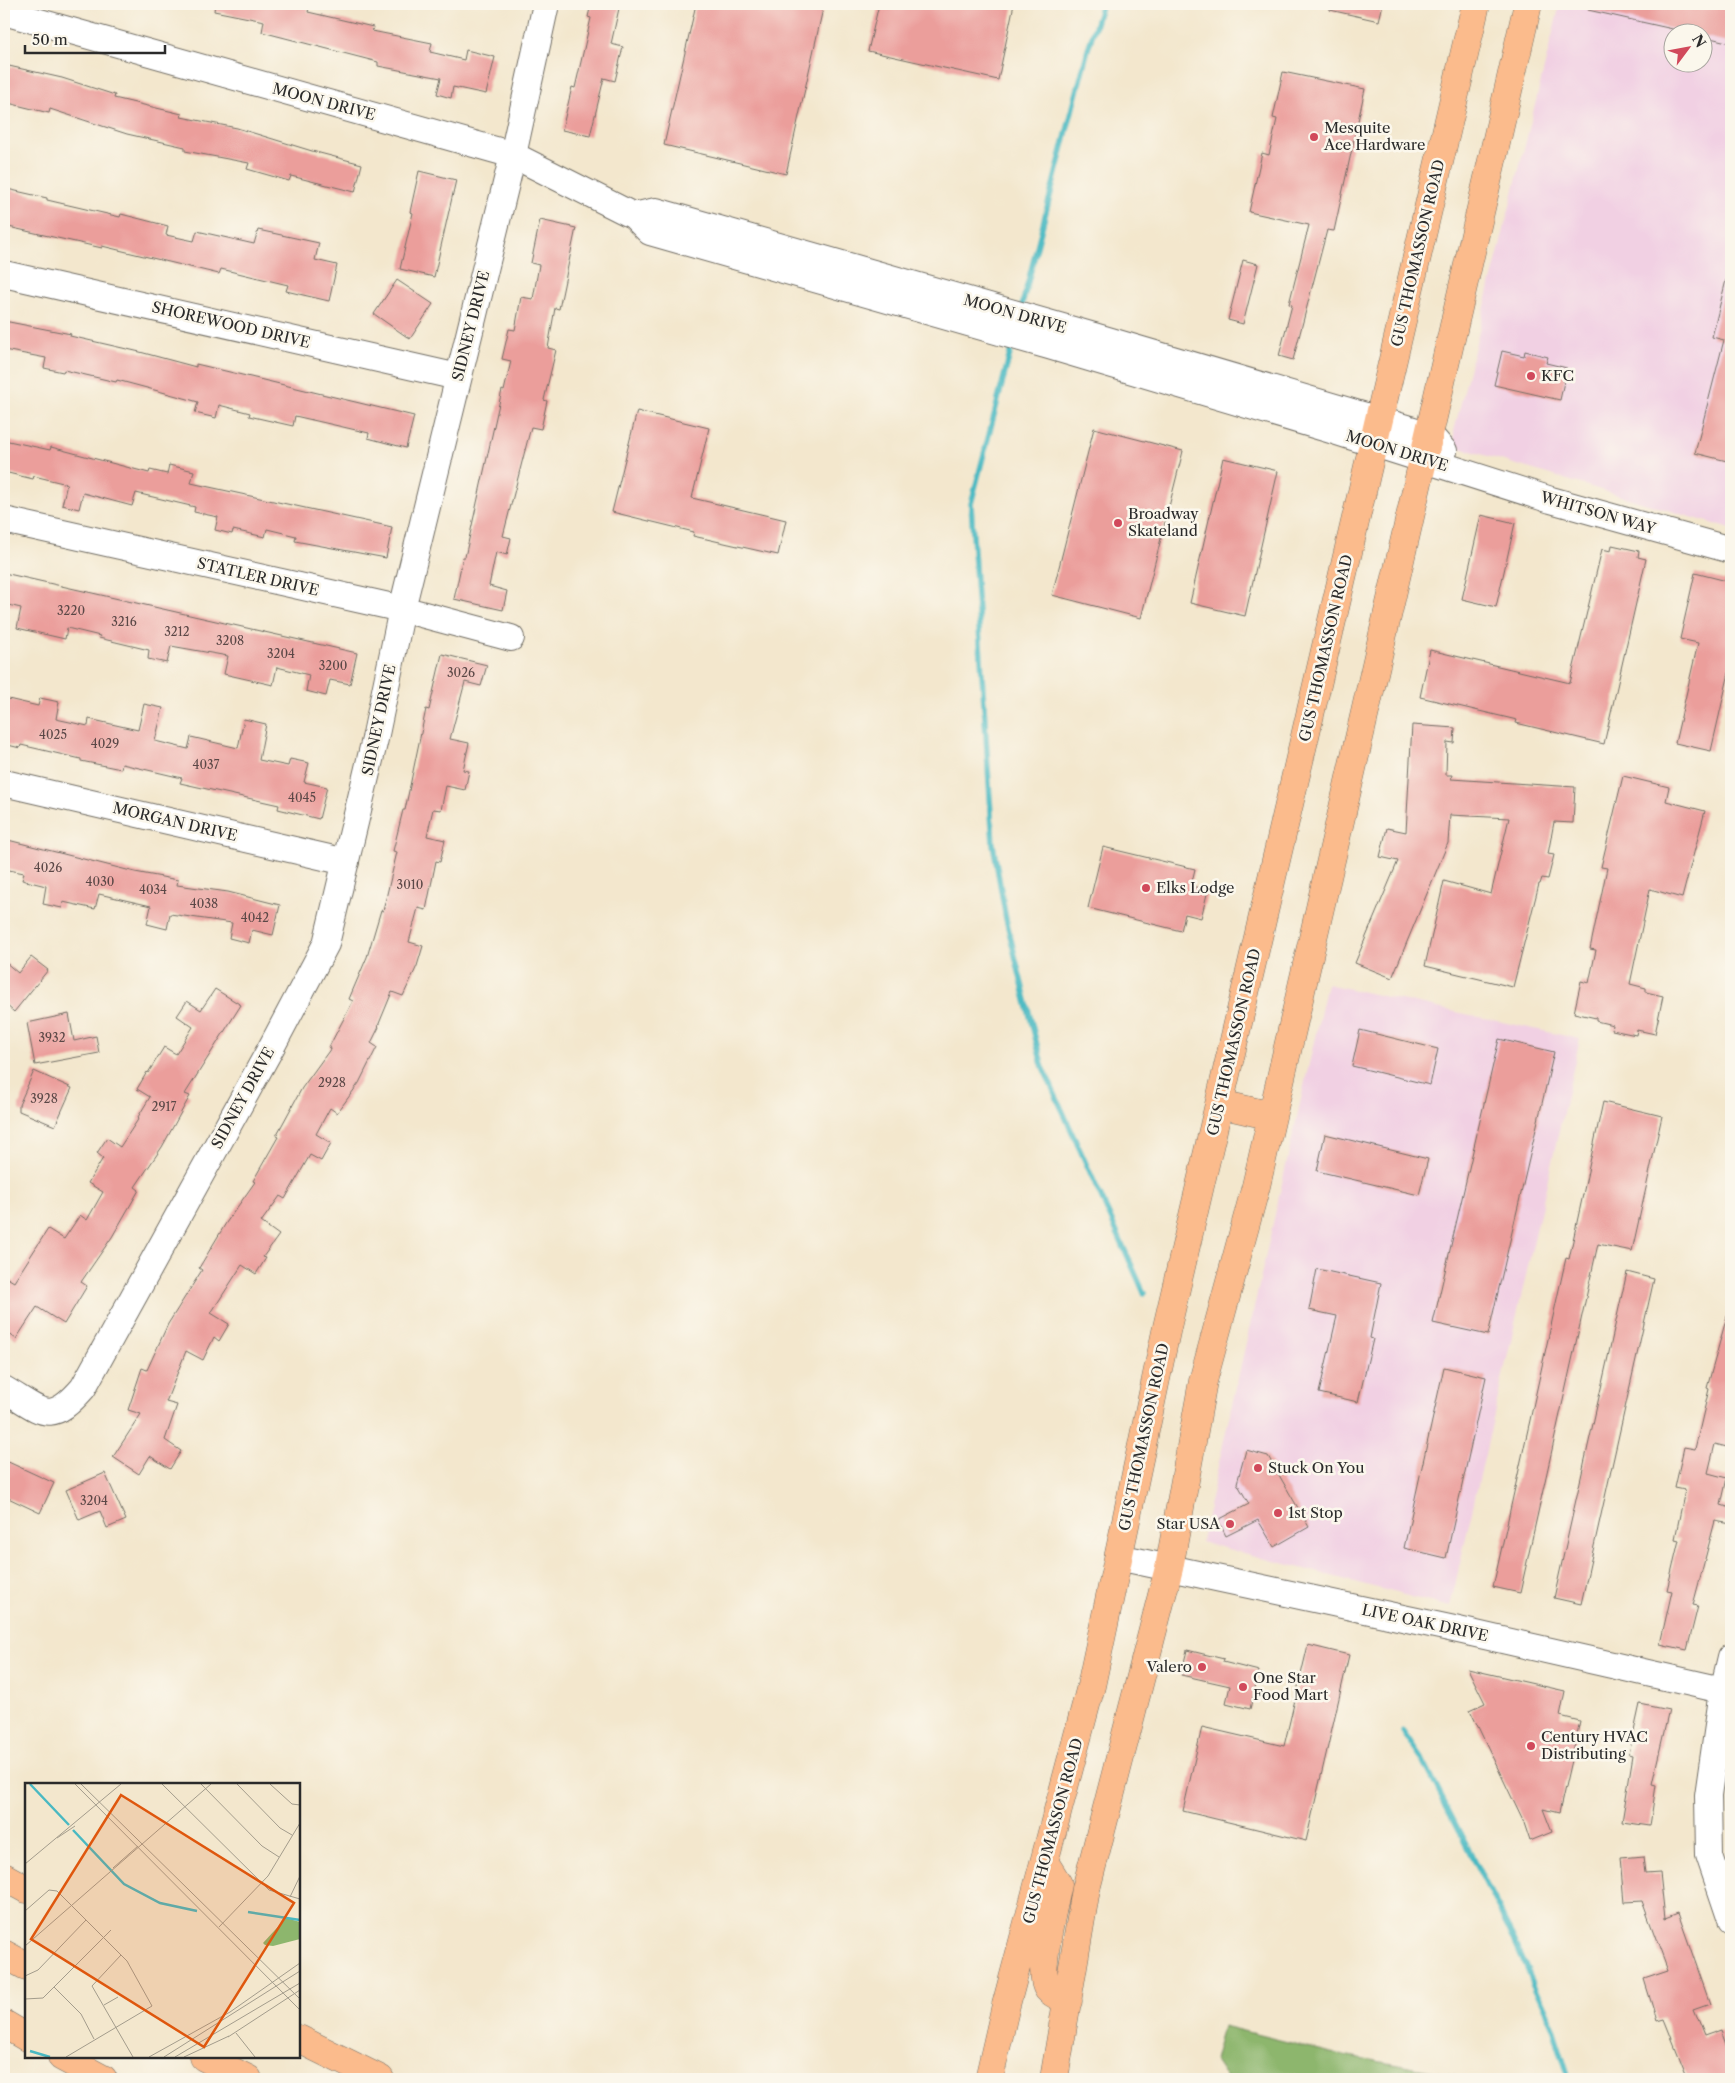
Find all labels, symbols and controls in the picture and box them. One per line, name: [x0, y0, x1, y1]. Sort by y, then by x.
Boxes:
scale bar: [25, 22, 165, 54]
north arrow: [1662, 22, 1712, 72]
text: 50 m: [32, 30, 68, 49]
text: N: [1688, 31, 1710, 51]
street label: MOON DRIVE: [271, 79, 378, 124]
place label: Mesquite Ace Hardware: [1323, 118, 1425, 154]
marker: Mesquite Ace Hardware: [1308, 131, 1320, 143]
street label: GUS THOMASSON ROAD: [1387, 157, 1448, 348]
street label: SIDNEY DRIVE: [448, 269, 493, 383]
street label: MOON DRIVE: [962, 290, 1069, 337]
street label: SHOREWOOD DRIVE: [150, 297, 312, 352]
place label: KFC: [1541, 366, 1574, 385]
marker: KFC: [1525, 370, 1537, 382]
street label: MOON DRIVE: [1344, 426, 1451, 475]
street label: WHITSON WAY: [1537, 487, 1658, 538]
place label: Broadway Skateland: [1128, 504, 1199, 540]
marker: Broadway Skateland: [1112, 517, 1124, 529]
street label: GUS THOMASSON ROAD: [1295, 552, 1356, 743]
street label: STATLER DRIVE: [195, 553, 321, 600]
house number: 3220: [57, 603, 85, 618]
house number: 3216: [111, 614, 137, 629]
house number: 3212: [164, 624, 190, 639]
house number: 3208: [216, 633, 244, 648]
house number: 3204: [267, 646, 295, 661]
house number: 3200: [319, 658, 347, 673]
street label: SIDNEY DRIVE: [357, 663, 400, 777]
house number: 3026: [447, 665, 475, 680]
house number: 4025: [39, 727, 67, 742]
house number: 4029: [91, 736, 119, 751]
house number: 4037: [192, 757, 220, 772]
house number: 4045: [288, 790, 316, 805]
street label: MORGAN DRIVE: [111, 798, 239, 845]
house number: 4026: [34, 860, 62, 875]
house number: 4030: [86, 874, 114, 889]
house number: 3010: [397, 877, 423, 892]
place label: Elks Lodge: [1156, 878, 1234, 897]
house number: 4034: [139, 882, 167, 897]
marker: Elks Lodge: [1140, 882, 1152, 894]
house number: 4038: [190, 896, 218, 911]
house number: 4042: [241, 910, 269, 925]
street label: GUS THOMASSON ROAD: [1203, 946, 1264, 1137]
house number: 3932: [38, 1030, 66, 1045]
street label: SIDNEY DRIVE: [207, 1044, 278, 1152]
house number: 2928: [318, 1075, 346, 1090]
house number: 3928: [30, 1091, 58, 1106]
house number: 2917: [152, 1099, 177, 1114]
street label: GUS THOMASSON ROAD: [1114, 1341, 1173, 1532]
place label: Stuck On You: [1268, 1458, 1364, 1477]
marker: Stuck On You: [1252, 1462, 1264, 1474]
house number: 3204: [80, 1493, 108, 1508]
place label: 1st Stop: [1288, 1503, 1343, 1522]
marker: 1st Stop: [1272, 1507, 1284, 1519]
place label: Star USA: [1156, 1514, 1221, 1533]
marker: Star USA: [1224, 1518, 1236, 1530]
street label: LIVE OAK DRIVE: [1360, 1600, 1490, 1645]
place label: Valero: [1145, 1657, 1192, 1676]
marker: Valero: [1196, 1661, 1208, 1673]
place label: One Star Food Mart: [1253, 1668, 1329, 1704]
marker: One Star Food Mart: [1237, 1681, 1249, 1693]
place label: Century HVAC Distributing: [1541, 1727, 1648, 1763]
street label: GUS THOMASSON ROAD: [1019, 1736, 1086, 1926]
marker: Century HVAC Distributing: [1525, 1740, 1537, 1752]
inset map: [25, 1783, 300, 2058]

